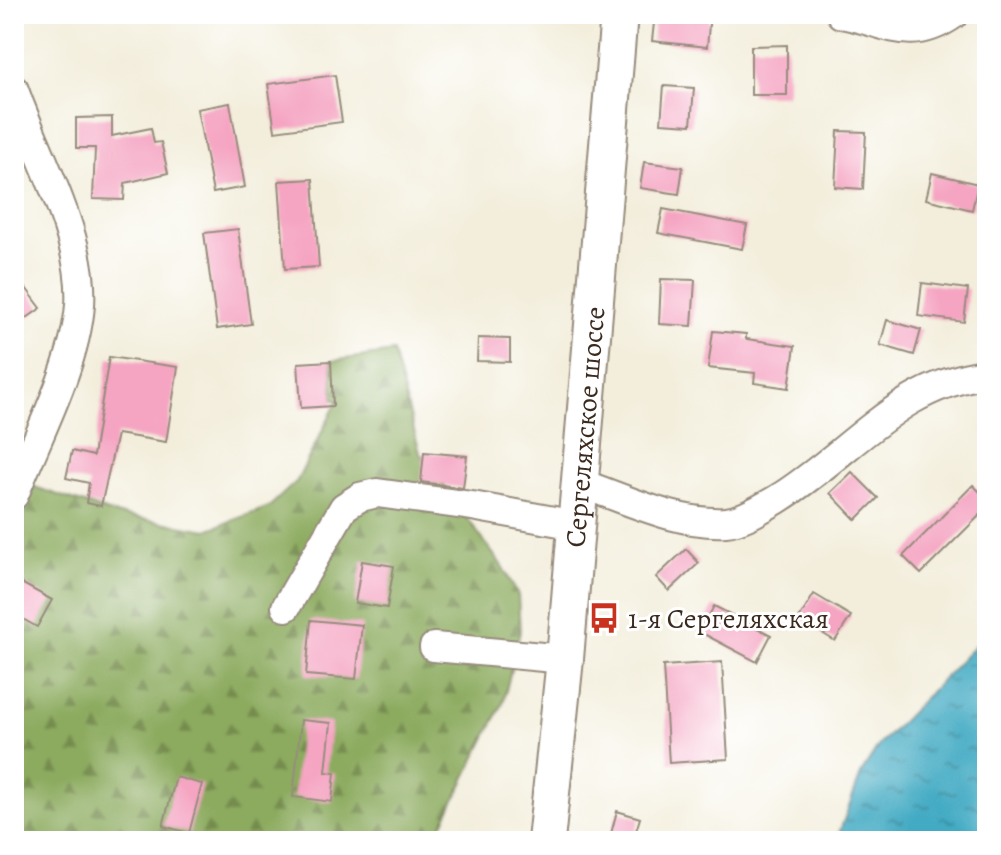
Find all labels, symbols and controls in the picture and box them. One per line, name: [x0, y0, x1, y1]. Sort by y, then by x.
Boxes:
street label: Сергеляхское шоссе: [556, 305, 614, 549]
place label: 1-я Сергеляхская: [628, 600, 829, 638]
bus stop icon: 1-я Сергеляхская: [587, 601, 621, 635]

